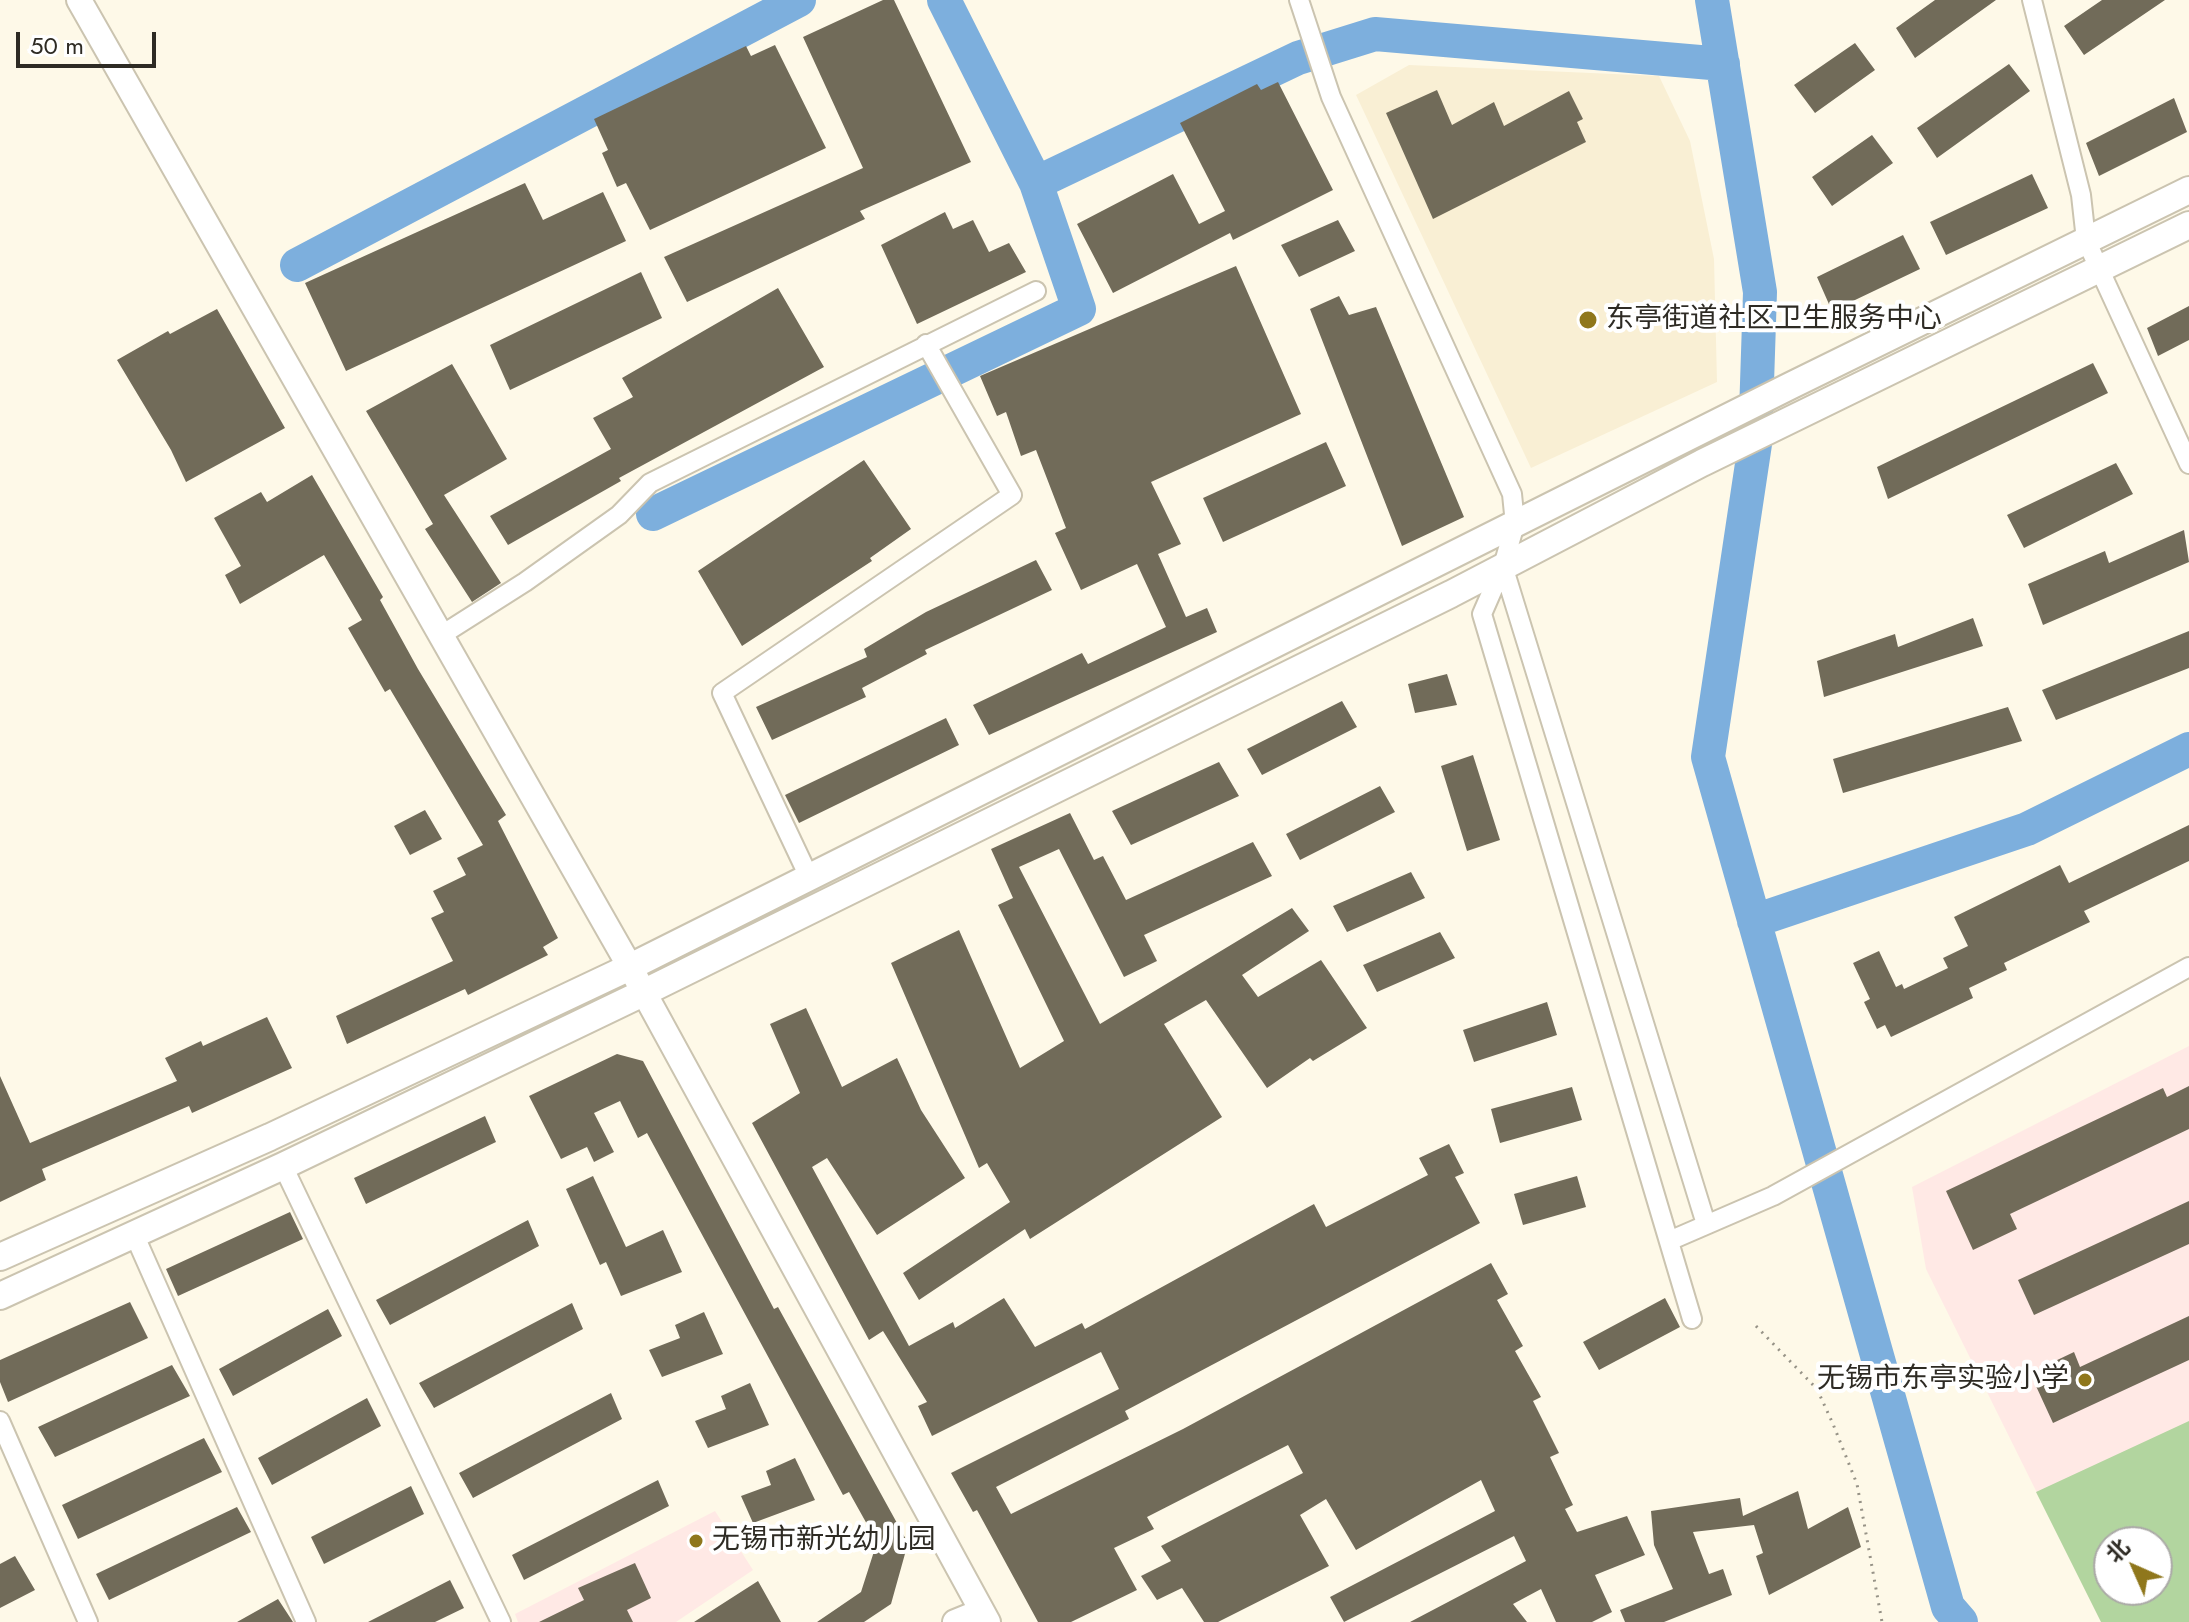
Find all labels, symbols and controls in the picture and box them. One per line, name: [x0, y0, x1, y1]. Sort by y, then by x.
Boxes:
scale bar: [20, 16, 160, 66]
text: 50 m: [30, 28, 84, 63]
place label: 东亭街道社区卫生服务中心: [1606, 303, 1942, 337]
marker: 东亭街道社区卫生服务中心: [1577, 309, 1599, 331]
place label: 无锡市东亭实验小学: [1817, 1363, 2069, 1397]
marker: 无锡市东亭实验小学: [2076, 1371, 2094, 1389]
place label: 无锡市新光幼儿园: [712, 1524, 936, 1558]
north arrow: [2093, 1526, 2173, 1606]
text: 北: [2098, 1531, 2137, 1570]
marker: 无锡市新光幼儿园: [687, 1532, 705, 1550]

